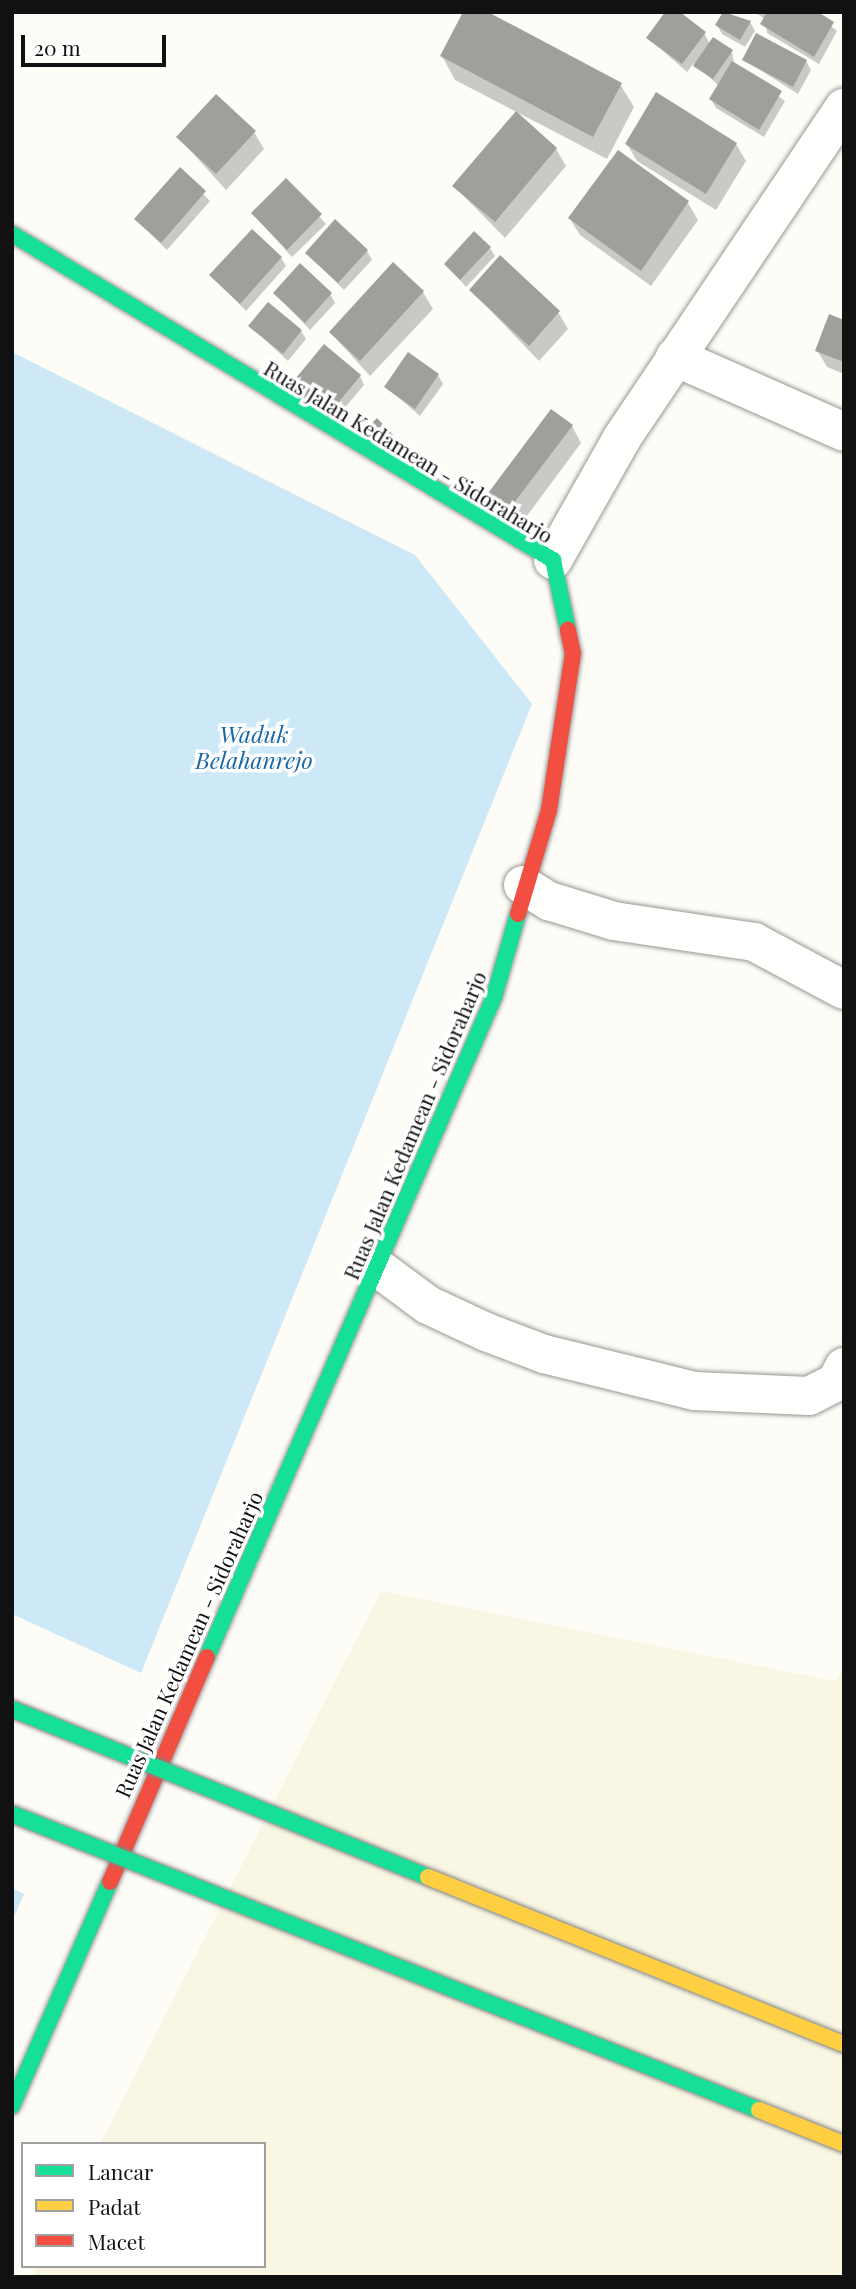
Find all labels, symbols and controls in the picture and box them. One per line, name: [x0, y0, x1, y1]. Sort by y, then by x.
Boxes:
scale bar: [24, 21, 170, 65]
text: 20 m: [34, 33, 81, 61]
street label: Ruas Jalan Kedamean - Sidoraharjo: [260, 355, 558, 547]
water label: Waduk Belahanrejo: [195, 720, 313, 774]
street label: Ruas Jalan Kedamean - Sidoraharjo: [337, 967, 491, 1283]
street label: Ruas Jalan Kedamean - Sidoraharjo: [109, 1487, 267, 1801]
legend: [21, 2142, 266, 2268]
text: Lancar: [88, 2157, 153, 2185]
text: Padat: [88, 2192, 141, 2220]
text: Macet: [88, 2227, 145, 2255]

